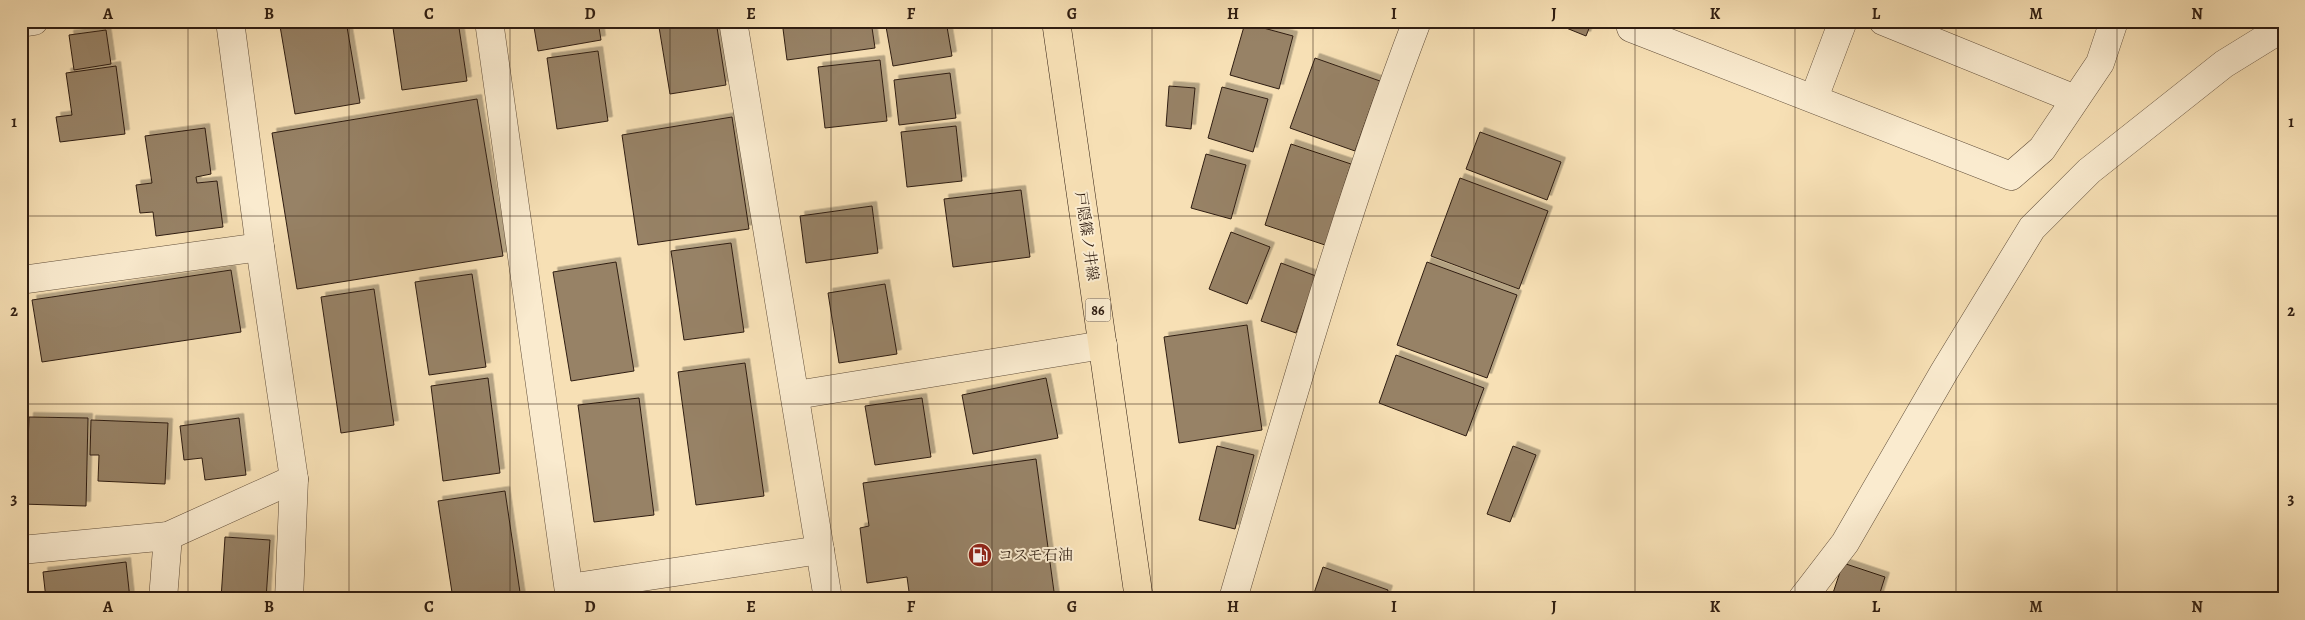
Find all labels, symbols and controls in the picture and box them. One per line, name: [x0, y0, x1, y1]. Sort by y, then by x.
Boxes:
text: A: [102, 3, 114, 25]
text: B: [264, 3, 274, 25]
text: C: [424, 3, 434, 25]
text: D: [584, 3, 596, 25]
text: E: [746, 3, 756, 25]
text: F: [907, 3, 916, 25]
text: G: [1067, 3, 1077, 25]
text: H: [1227, 3, 1239, 25]
text: I: [1391, 3, 1397, 25]
text: J: [1551, 3, 1557, 25]
text: K: [1710, 3, 1721, 25]
text: L: [1872, 3, 1881, 25]
text: M: [2029, 3, 2043, 25]
text: N: [2191, 3, 2203, 25]
text: 1: [11, 111, 17, 133]
text: 1: [2288, 111, 2294, 133]
street label: 戸隠篠ノ井線: [1071, 190, 1103, 282]
road number: 86: [1086, 298, 1110, 322]
text: 2: [10, 300, 18, 322]
text: 2: [2287, 300, 2295, 322]
text: 3: [11, 488, 18, 510]
text: 3: [2288, 488, 2295, 510]
fuel station icon: コスモ石油: [967, 542, 993, 568]
place label: コスモ石油: [998, 545, 1073, 565]
text: A: [102, 596, 114, 618]
text: B: [264, 596, 274, 618]
text: C: [424, 596, 434, 618]
text: D: [584, 596, 596, 618]
text: E: [746, 596, 756, 618]
text: F: [907, 596, 916, 618]
text: G: [1067, 596, 1077, 618]
text: H: [1227, 596, 1239, 618]
text: I: [1391, 596, 1397, 618]
text: J: [1551, 596, 1557, 618]
text: K: [1710, 596, 1721, 618]
text: L: [1872, 596, 1881, 618]
text: M: [2029, 596, 2043, 618]
text: N: [2191, 596, 2203, 618]

